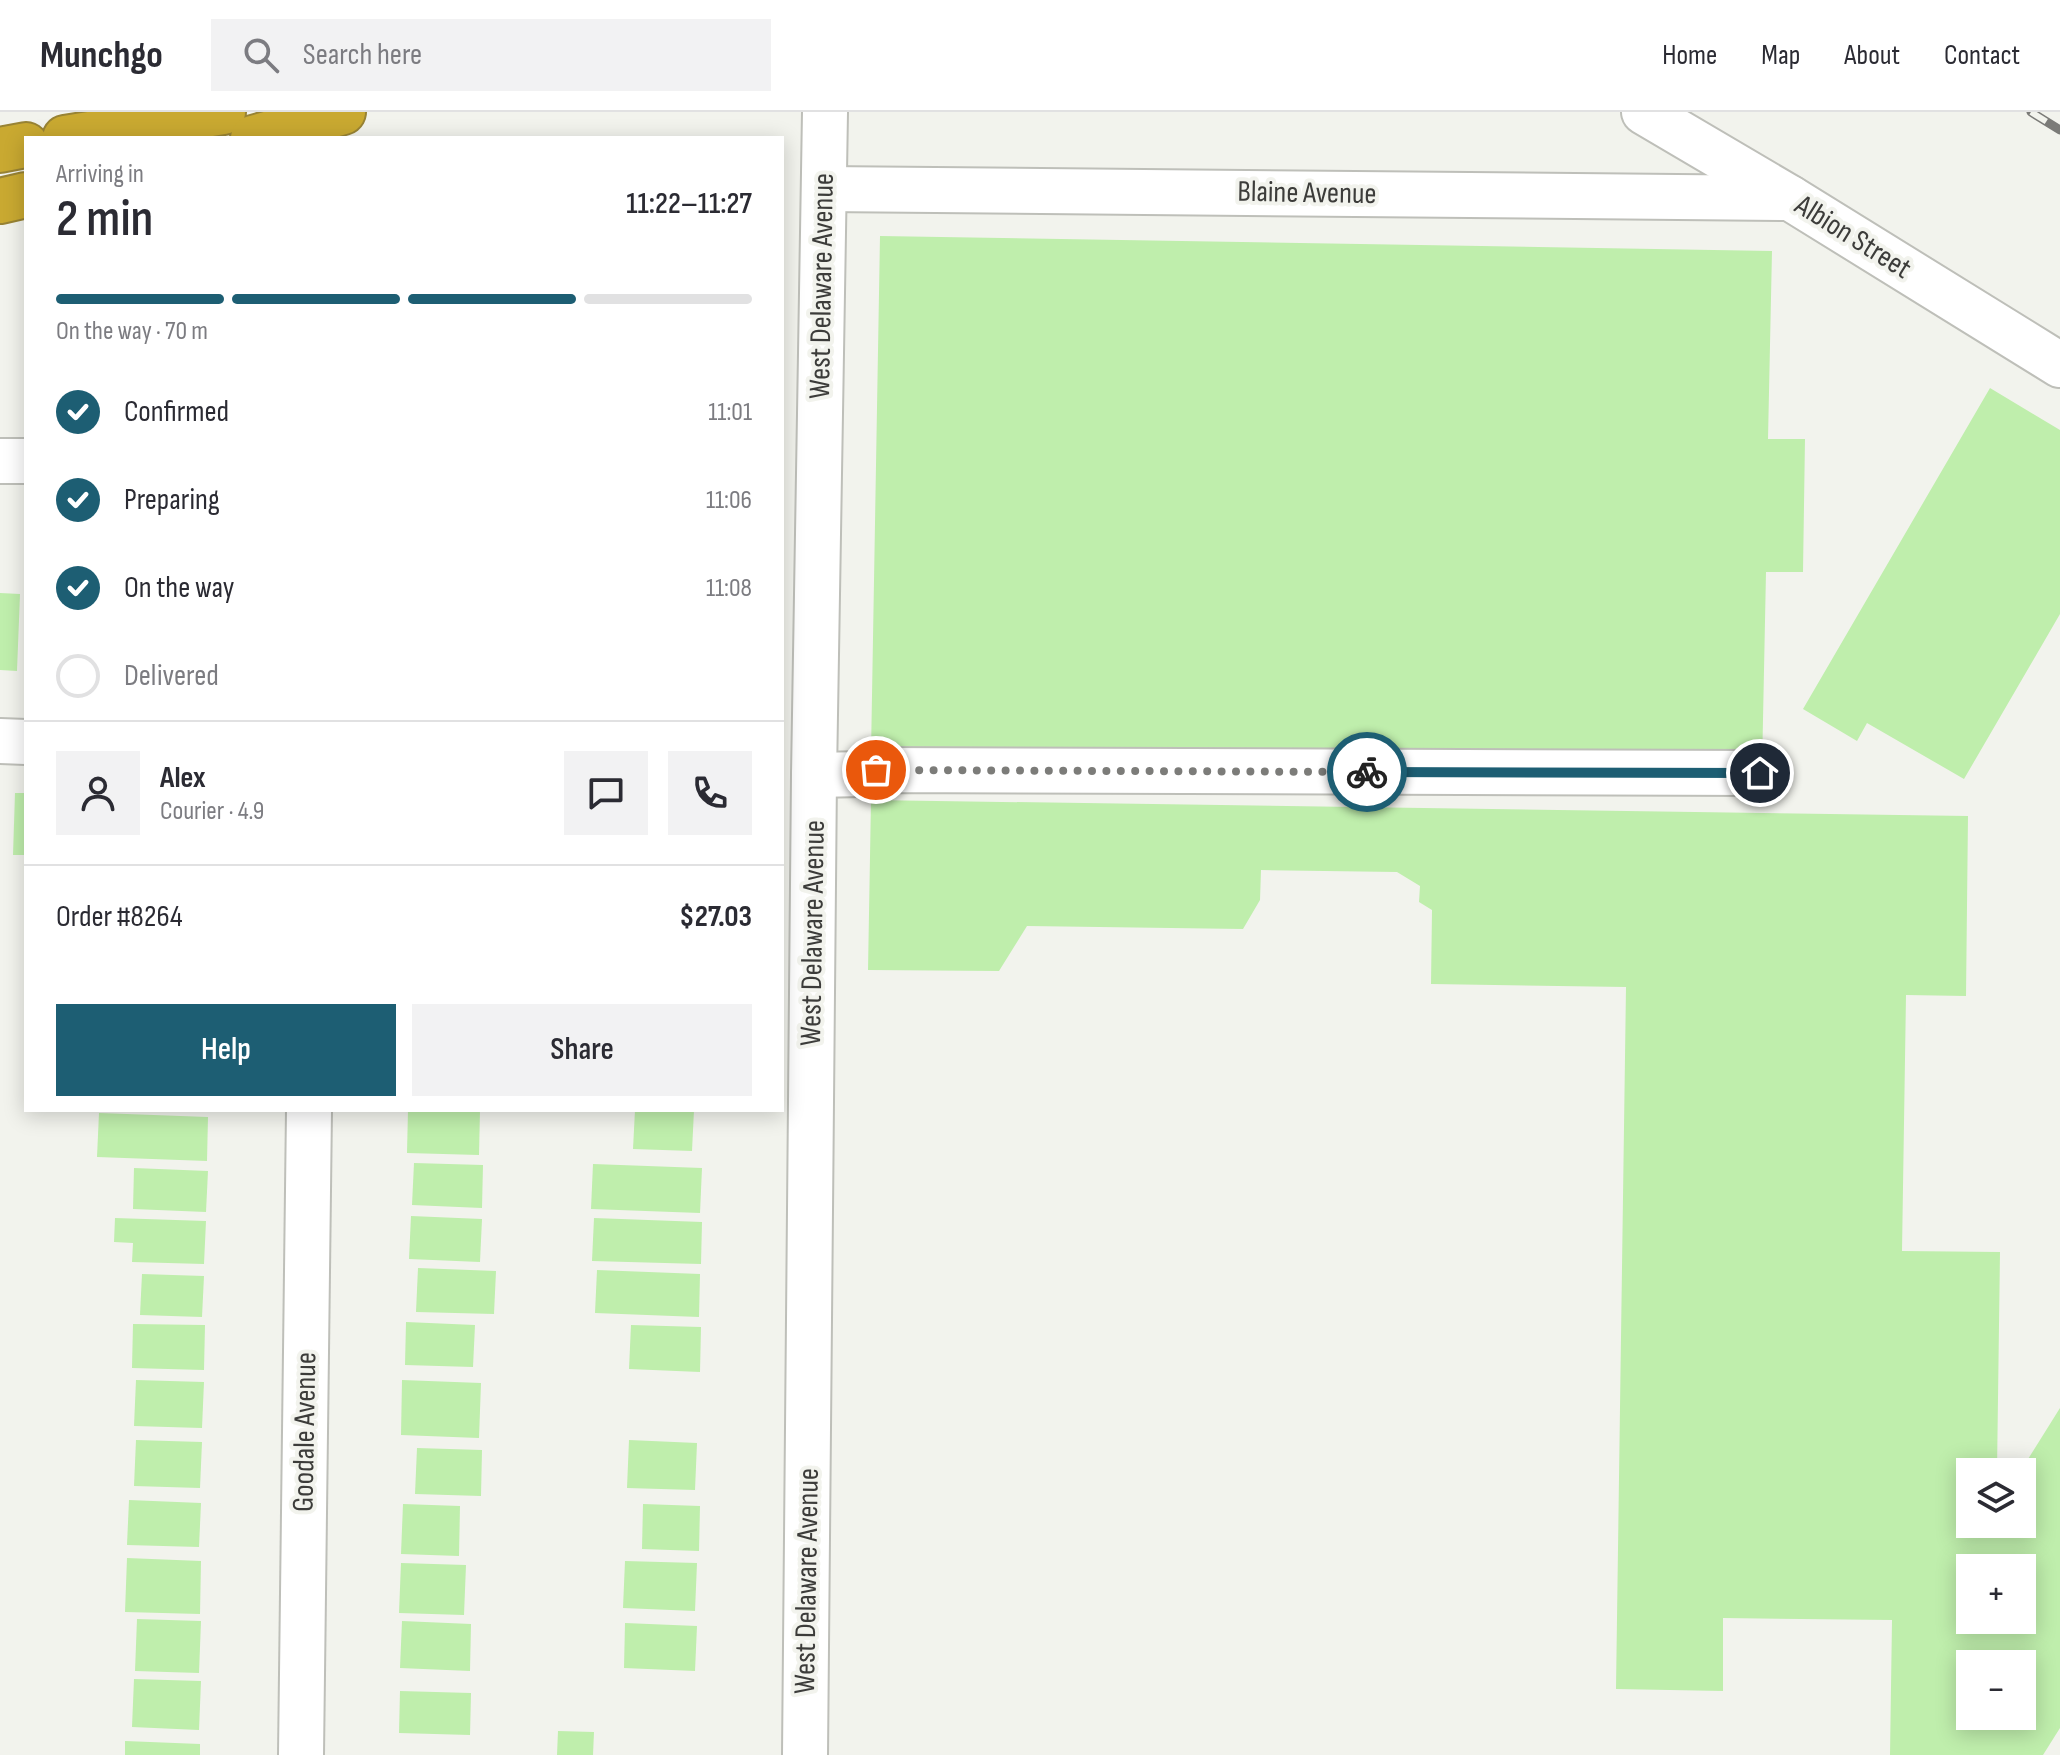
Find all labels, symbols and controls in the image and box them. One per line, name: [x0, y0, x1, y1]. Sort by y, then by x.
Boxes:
search box: [211, 19, 771, 91]
text: Munchgo: [40, 33, 163, 78]
icon: search: [239, 33, 283, 77]
text: Search here: [303, 37, 422, 73]
text: Home: [1662, 39, 1717, 72]
text: Map: [1761, 39, 1800, 72]
text: About: [1844, 39, 1900, 72]
text: Contact: [1944, 39, 2020, 72]
text: Arriving in: [56, 159, 144, 190]
street label: West Delaware Avenue: [802, 173, 842, 399]
street label: Blaine Avenue: [1237, 174, 1377, 212]
text: 11:22–11:27: [626, 186, 752, 222]
street label: Albion Street: [1787, 187, 1918, 287]
text: 2 min: [56, 188, 153, 251]
text: On the way · 70 m: [56, 316, 208, 347]
icon: check: [56, 390, 100, 434]
text: Confirmed: [124, 394, 229, 430]
text: 11:01: [708, 397, 752, 428]
icon: check: [56, 478, 100, 522]
text: Preparing: [124, 482, 220, 518]
text: 11:06: [706, 485, 752, 516]
icon: check: [56, 566, 100, 610]
text: On the way: [124, 570, 234, 606]
text: 11:08: [706, 573, 752, 604]
text: Delivered: [124, 658, 219, 694]
courier: [1327, 732, 1407, 812]
pin: [842, 736, 910, 804]
pin: [1726, 739, 1794, 807]
icon: bag: [854, 748, 898, 792]
icon: bike: [1345, 750, 1389, 794]
button: person: [56, 751, 140, 835]
button: chat: [564, 751, 648, 835]
button: phone: [668, 751, 752, 835]
icon: home: [1738, 751, 1782, 795]
text: Alex: [160, 760, 206, 796]
text: Courier · 4.9: [160, 796, 264, 827]
street label: West Delaware Avenue: [793, 820, 833, 1046]
text: Order #8264: [56, 899, 183, 935]
text: $27.03: [679, 899, 752, 935]
button: Help: [56, 1004, 396, 1096]
button: Share: [412, 1004, 752, 1096]
street label: Goodale Avenue: [286, 1352, 324, 1512]
map controls: [1956, 1458, 2036, 1730]
button: layers: [1956, 1458, 2036, 1538]
street label: West Delaware Avenue: [787, 1468, 827, 1694]
button: +: [1956, 1554, 2036, 1634]
button: −: [1956, 1650, 2036, 1730]

